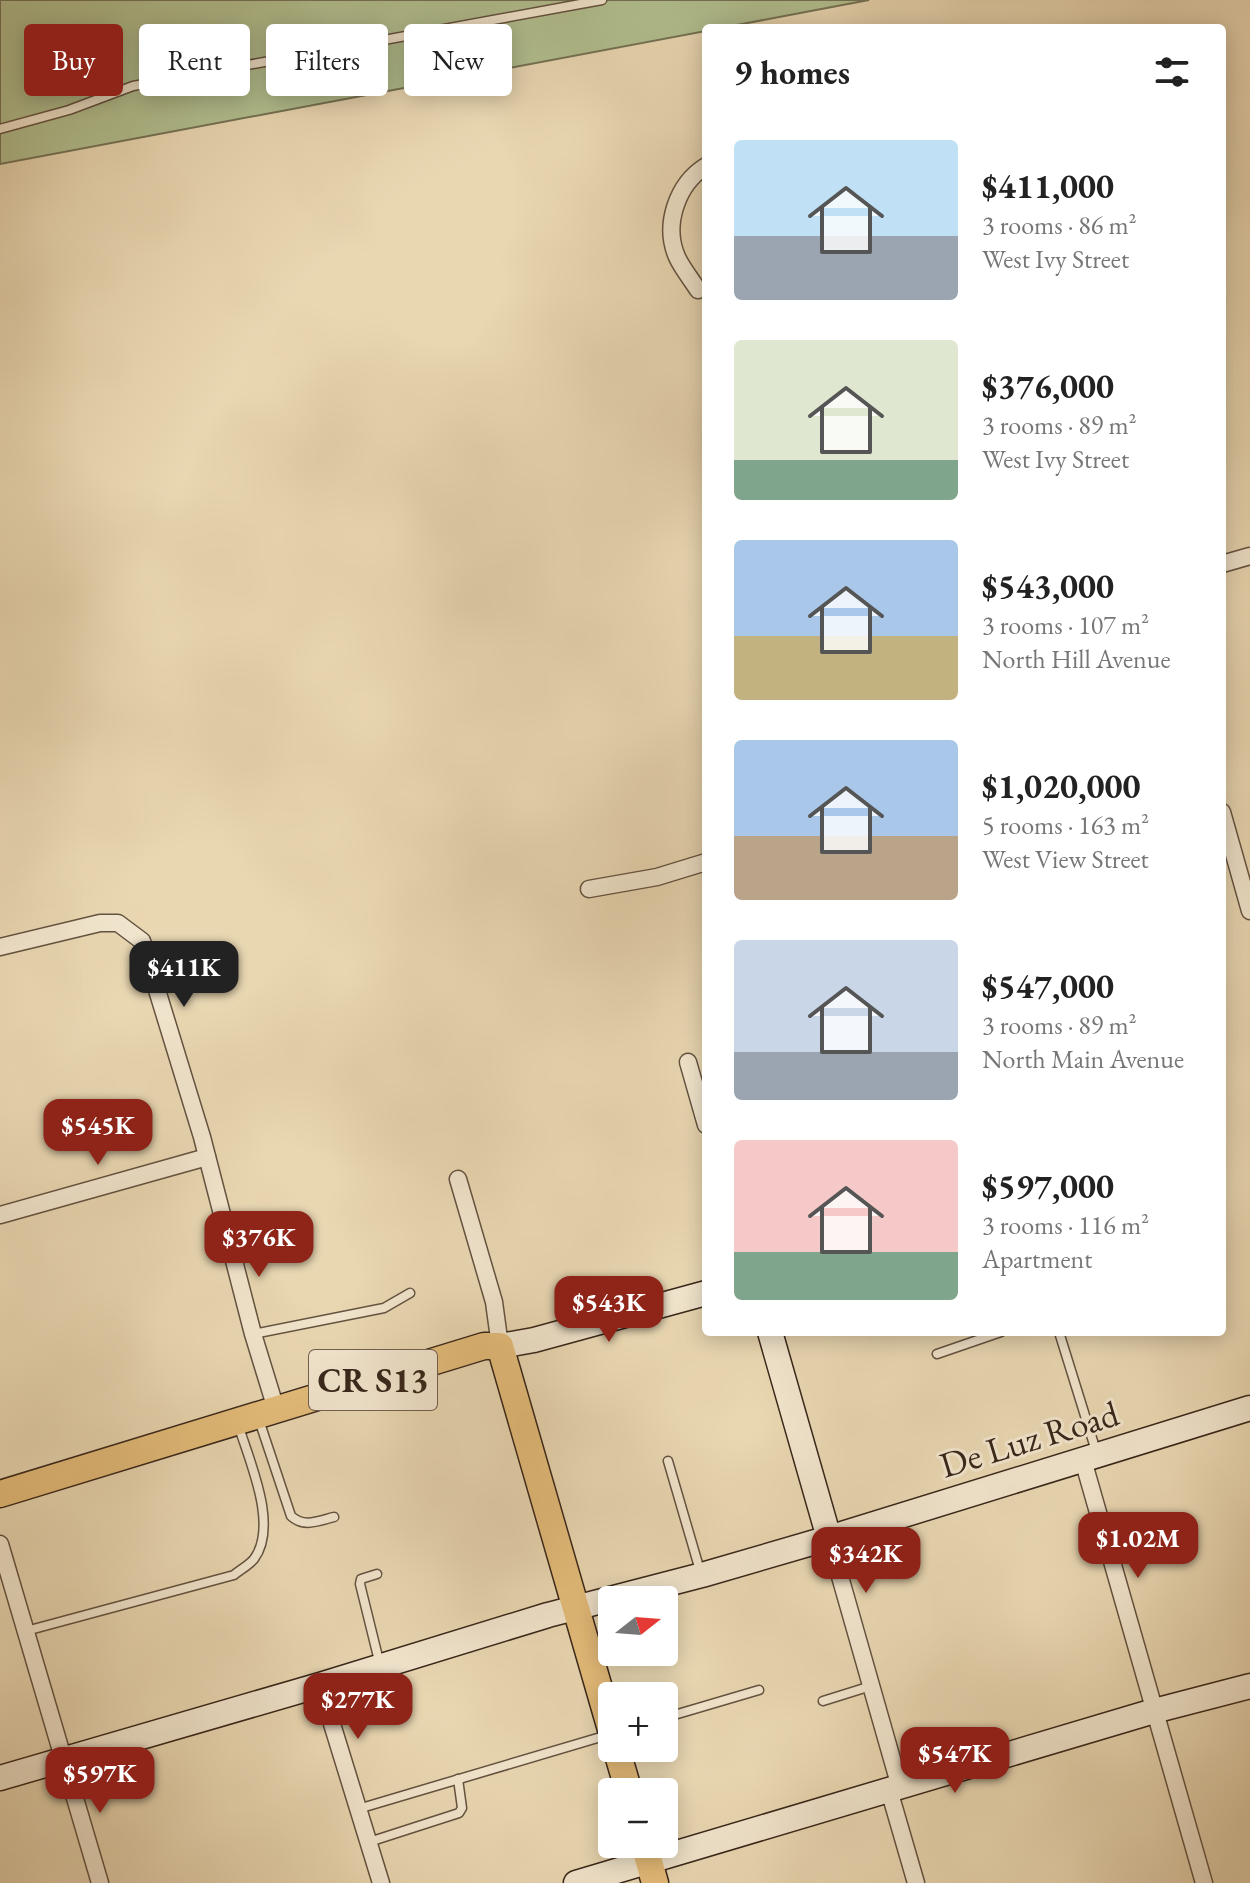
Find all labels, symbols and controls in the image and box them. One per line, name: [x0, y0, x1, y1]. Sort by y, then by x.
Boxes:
chip: Buy: [24, 24, 123, 96]
chip: Rent: [139, 24, 250, 96]
chip: Filters: [266, 24, 388, 96]
chip: New: [404, 24, 512, 96]
text: 9 homes: [734, 50, 850, 94]
icon: filters: [1150, 50, 1194, 94]
text: $411,000: [982, 164, 1114, 208]
icon: home: [798, 172, 894, 268]
text: 3 rooms · 86 m²: [982, 208, 1137, 242]
text: West Ivy Street: [982, 242, 1129, 276]
text: $376,000: [982, 364, 1114, 408]
icon: home: [798, 372, 894, 468]
text: 3 rooms · 89 m²: [982, 408, 1137, 442]
text: West Ivy Street: [982, 442, 1129, 476]
text: $543,000: [982, 564, 1114, 608]
icon: home: [798, 572, 894, 668]
text: 3 rooms · 107 m²: [982, 608, 1149, 642]
text: North Hill Avenue: [982, 642, 1171, 676]
text: $1,020,000: [982, 764, 1140, 808]
icon: home: [798, 772, 894, 868]
text: 5 rooms · 163 m²: [982, 808, 1149, 842]
text: West View Street: [982, 842, 1149, 876]
pin: $411K: [128, 941, 240, 1009]
text: $411K: [147, 950, 221, 984]
text: $547,000: [982, 964, 1114, 1008]
icon: home: [798, 972, 894, 1068]
text: 3 rooms · 89 m²: [982, 1008, 1137, 1042]
text: North Main Avenue: [982, 1042, 1184, 1076]
pin: $545K: [42, 1099, 154, 1167]
text: $545K: [61, 1108, 135, 1142]
text: $597,000: [982, 1164, 1114, 1208]
icon: home: [798, 1172, 894, 1268]
text: 3 rooms · 116 m²: [982, 1208, 1149, 1242]
pin: $376K: [203, 1211, 315, 1279]
text: $376K: [222, 1220, 296, 1254]
text: Apartment: [982, 1242, 1092, 1276]
pin: $543K: [553, 1276, 665, 1344]
text: $543K: [572, 1285, 646, 1319]
road number: CR S13: [309, 1350, 437, 1410]
street label: De Luz Road: [934, 1389, 1125, 1488]
pin: $1.02M: [1073, 1512, 1203, 1580]
text: $1.02M: [1096, 1521, 1180, 1555]
pin: $342K: [810, 1527, 922, 1595]
text: $342K: [829, 1536, 903, 1570]
north arrow: [598, 1586, 678, 1666]
map controls: [598, 1586, 678, 1858]
pin: $277K: [302, 1673, 414, 1741]
text: $277K: [321, 1682, 395, 1716]
button: +: [598, 1682, 678, 1762]
pin: $547K: [899, 1727, 1011, 1795]
text: $547K: [918, 1736, 992, 1770]
pin: $597K: [44, 1747, 156, 1815]
text: $597K: [63, 1756, 137, 1790]
button: −: [598, 1778, 678, 1858]

